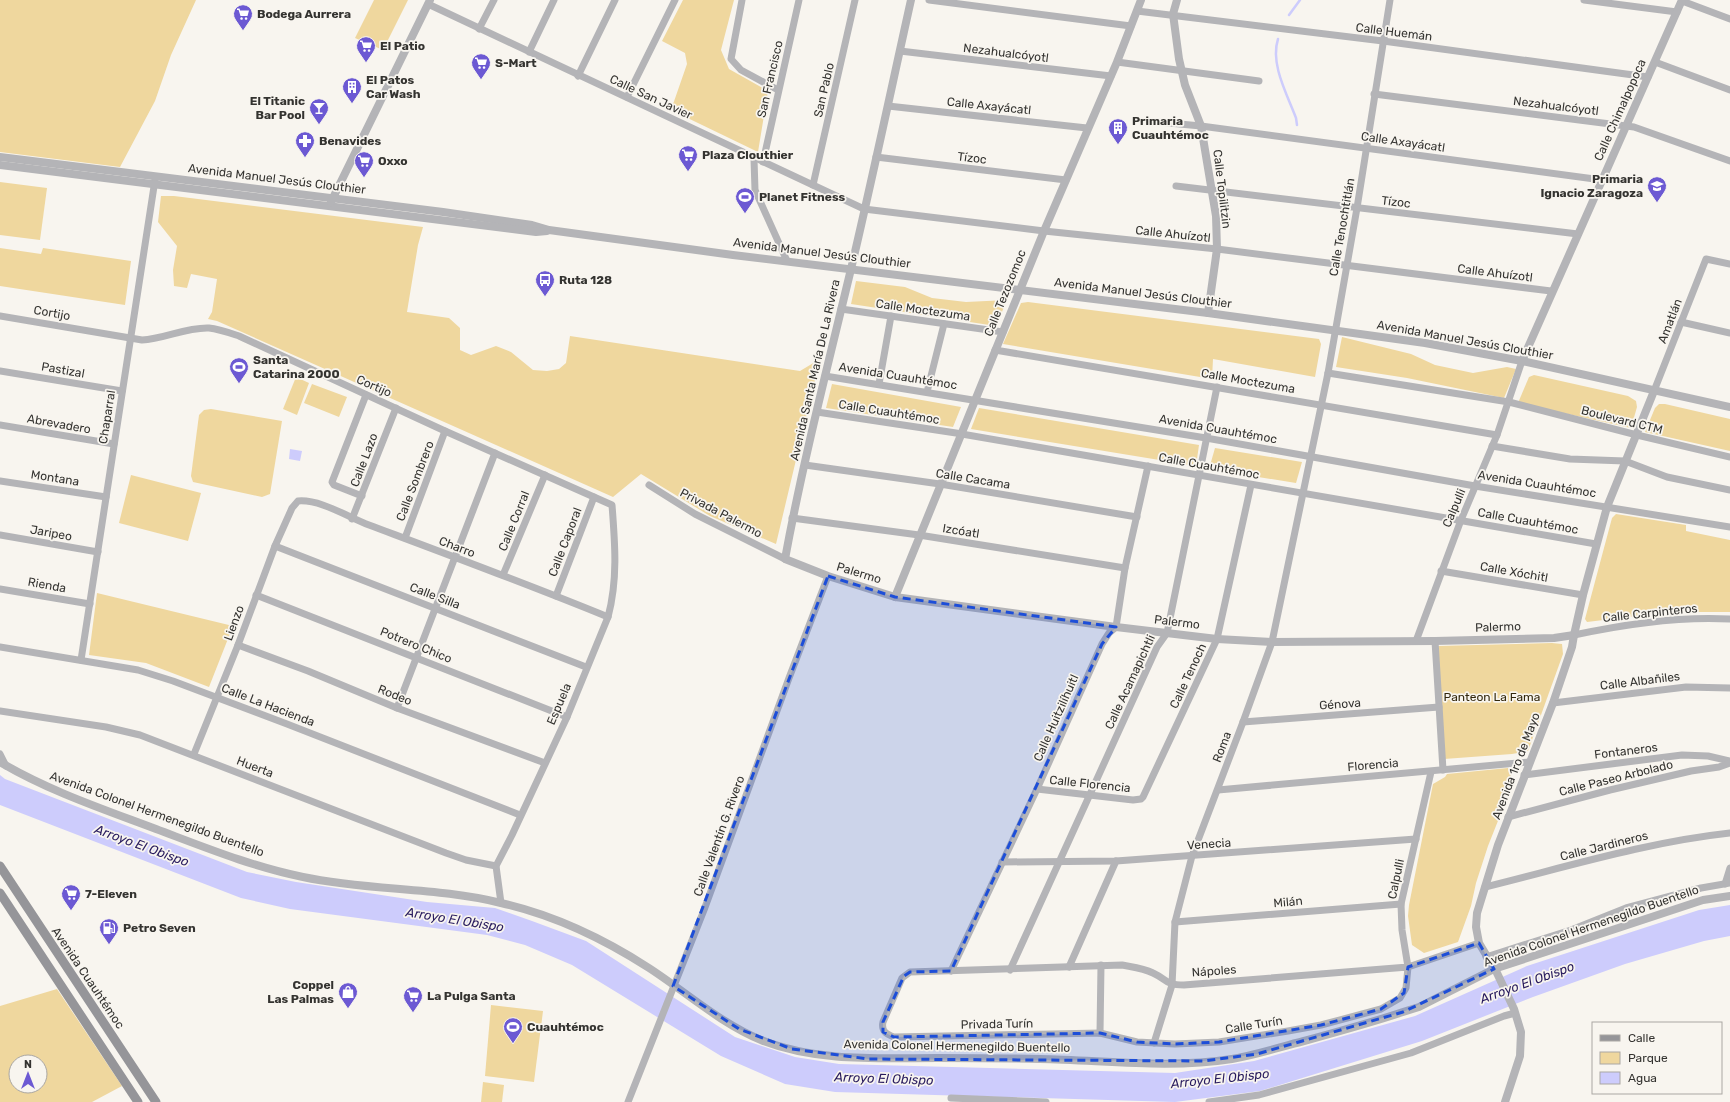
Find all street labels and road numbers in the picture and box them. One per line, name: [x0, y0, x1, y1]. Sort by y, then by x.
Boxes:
street label: Calle Huemán: [1355, 20, 1433, 44]
street label: San Francisco: [754, 39, 786, 119]
street label: Nezahualcóyotl: [962, 41, 1050, 65]
street label: Calle Chimalpopoca: [1591, 57, 1649, 163]
street label: San Pablo: [811, 61, 837, 119]
street label: Calle San Javier: [608, 72, 695, 122]
street label: Nezahualcóyotl: [1512, 94, 1600, 118]
street label: Calle Axayácatl: [946, 95, 1032, 117]
street label: Calle Axayácatl: [1360, 129, 1446, 155]
street label: Tízoc: [957, 149, 988, 167]
street label: Calle Topilitzin: [1210, 149, 1234, 229]
street label: Avenida Manuel Jesús Clouthier: [187, 161, 367, 197]
street label: Calle Tenochtitlán: [1326, 177, 1358, 277]
street label: Tízoc: [1381, 193, 1412, 211]
street label: Calle Ahuízotl: [1135, 223, 1211, 245]
street label: Avenida Manuel Jesús Clouthier: [732, 235, 912, 271]
street label: Calle Tezozomoc: [981, 247, 1029, 338]
street label: Calle Ahuízotl: [1457, 261, 1534, 285]
street label: Avenida Manuel Jesús Clouthier: [1053, 275, 1233, 311]
street label: Avenida Santa María De La Rivera: [787, 278, 843, 462]
street label: Calle Moctezuma: [875, 296, 971, 324]
street label: Amatlán: [1655, 297, 1685, 345]
street label: Cortijo: [33, 303, 72, 323]
street label: Avenida Manuel Jesús Clouthier: [1376, 318, 1555, 362]
street label: Pastizal: [40, 359, 86, 381]
street label: Avenida Cuauhtémoc: [838, 360, 959, 392]
street label: Calle Moctezuma: [1200, 366, 1296, 396]
street label: Cortijo: [354, 372, 394, 400]
street label: Chaparral: [96, 389, 118, 445]
street label: Calle Cuauhtémoc: [838, 397, 941, 427]
street label: Boulevard CTM: [1580, 403, 1664, 437]
street label: Abrevadero: [26, 412, 92, 436]
street label: Avenida Cuauhtémoc: [1158, 412, 1278, 446]
street label: Calle Lazo: [347, 431, 381, 489]
street label: Calle Sombrero: [393, 439, 437, 523]
street label: Calle Cuauhtémoc: [1158, 450, 1261, 482]
street label: Calle Cacama: [935, 466, 1011, 492]
street label: Montana: [30, 467, 80, 489]
street label: Avenida Cuauhtémoc: [1477, 468, 1598, 500]
street label: Privada Palermo: [678, 485, 764, 541]
street label: Calpulli: [1440, 486, 1468, 529]
street label: Calle Corral: [496, 489, 532, 553]
street label: Calle Caporal: [545, 505, 585, 578]
street label: Calle Cuauhtémoc: [1477, 505, 1580, 537]
street label: Izcóatl: [942, 521, 980, 541]
street label: Jaripeo: [29, 522, 73, 544]
street label: Charro: [437, 534, 477, 560]
street label: Calle Xóchitl: [1479, 559, 1549, 585]
street label: Palermo: [835, 560, 883, 586]
street label: Rienda: [27, 575, 67, 595]
street label: Calle Silla: [408, 580, 462, 612]
street label: Calle Carpinteros: [1602, 601, 1698, 625]
street label: Lienzo: [221, 603, 247, 643]
street label: Palermo: [1153, 612, 1201, 632]
street label: Palermo: [1475, 619, 1521, 635]
street label: Potrero Chico: [378, 624, 454, 666]
street label: Calle Acamapichtli: [1102, 632, 1158, 732]
street label: Calle Tenoch: [1167, 641, 1209, 711]
street label: Calle Albañiles: [1599, 669, 1681, 693]
street label: Calle Huitzilíhuitl: [1031, 672, 1081, 764]
street label: Calle La Hacienda: [219, 681, 317, 729]
street label: Espuela: [544, 681, 574, 727]
street label: Rodeo: [376, 682, 414, 708]
street label: Génova: [1319, 696, 1361, 712]
street label: Avenida 1ro de Mayo: [1489, 711, 1543, 821]
street label: Roma: [1210, 730, 1234, 764]
street label: Fontaneros: [1594, 740, 1658, 762]
street label: Huerta: [235, 754, 275, 780]
street label: Florencia: [1347, 756, 1399, 774]
street label: Calle Paseo Arbolado: [1558, 757, 1674, 799]
street label: Avenida Colonel Hermenegildo Buentello: [48, 769, 266, 859]
street label: Calle Florencia: [1049, 773, 1131, 795]
street label: Calle Valentín G. Rivero: [691, 774, 747, 898]
street label: Calle Jardineros: [1559, 828, 1649, 864]
street label: Venecia: [1187, 835, 1231, 853]
street label: Calpulli: [1385, 858, 1407, 900]
street label: Avenida Colonel Hermenegildo Buentello: [1482, 882, 1701, 970]
street label: Milán: [1273, 894, 1303, 910]
street label: Avenida Cuauhtémoc: [49, 925, 127, 1032]
street label: Nápoles: [1191, 962, 1237, 980]
street label: Calle Turín: [1224, 1014, 1284, 1036]
street label: Privada Turín: [961, 1016, 1033, 1032]
street label: Avenida Colonel Hermenegildo Buentello: [844, 1037, 1071, 1055]

